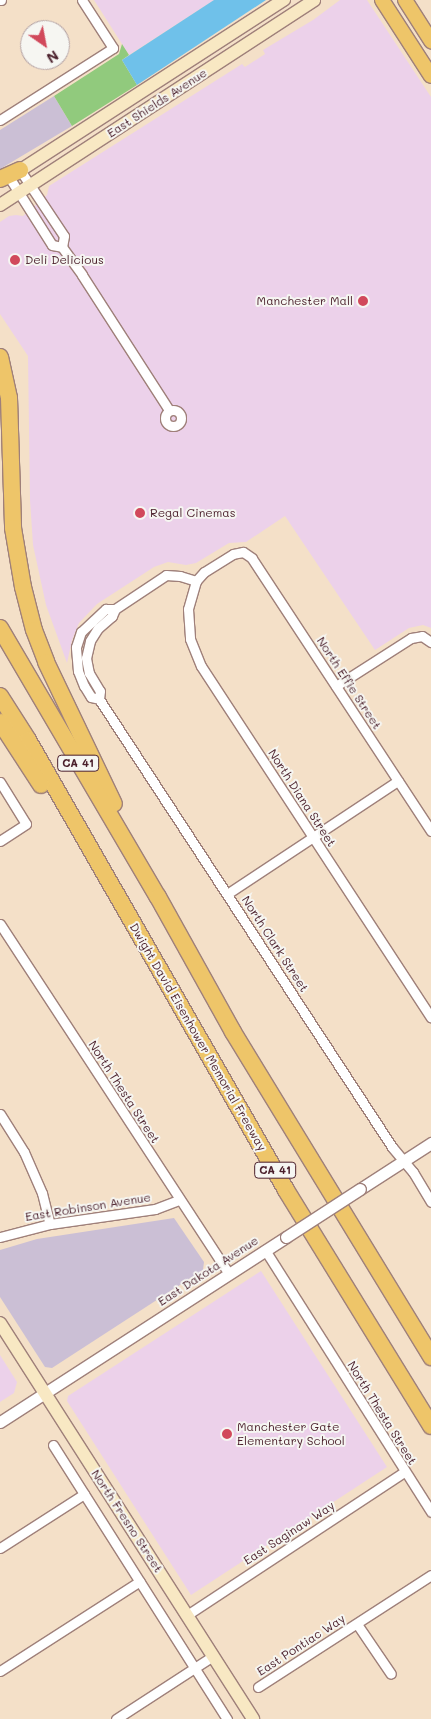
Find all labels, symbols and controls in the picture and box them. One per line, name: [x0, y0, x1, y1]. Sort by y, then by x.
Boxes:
north arrow: [20, 20, 70, 70]
text: N: [43, 46, 63, 68]
street label: East Shields Avenue: [105, 65, 209, 141]
place label: Deli Delicious: [25, 253, 104, 267]
marker: Deli Delicious: [9, 254, 21, 266]
place label: Manchester Mall: [257, 294, 353, 308]
marker: Manchester Mall: [357, 295, 369, 307]
place label: Regal Cinemas: [150, 506, 236, 520]
marker: Regal Cinemas: [134, 507, 146, 519]
street label: North Effie Street: [314, 634, 384, 732]
street label: North Diana Street: [265, 747, 339, 849]
road number: CA 41: [57, 754, 99, 771]
street label: North Clark Street: [239, 893, 311, 995]
street label: Dwight David Eisenhower Memorial Freeway: [127, 921, 269, 1153]
street label: North Thesta Street: [85, 1038, 163, 1146]
road number: CA 41: [254, 1162, 296, 1178]
street label: East Robinson Avenue: [24, 1190, 152, 1224]
street label: East Dakota Avenue: [155, 1233, 261, 1309]
street label: North Thesta Street: [344, 1359, 420, 1467]
place label: Manchester Gate Elementary School: [237, 1420, 345, 1448]
marker: Manchester Gate Elementary School: [221, 1428, 233, 1440]
street label: North Fresno Street: [88, 1467, 166, 1575]
street label: East Saginaw Way: [241, 1498, 337, 1568]
street label: East Pontiac Way: [254, 1611, 348, 1679]

